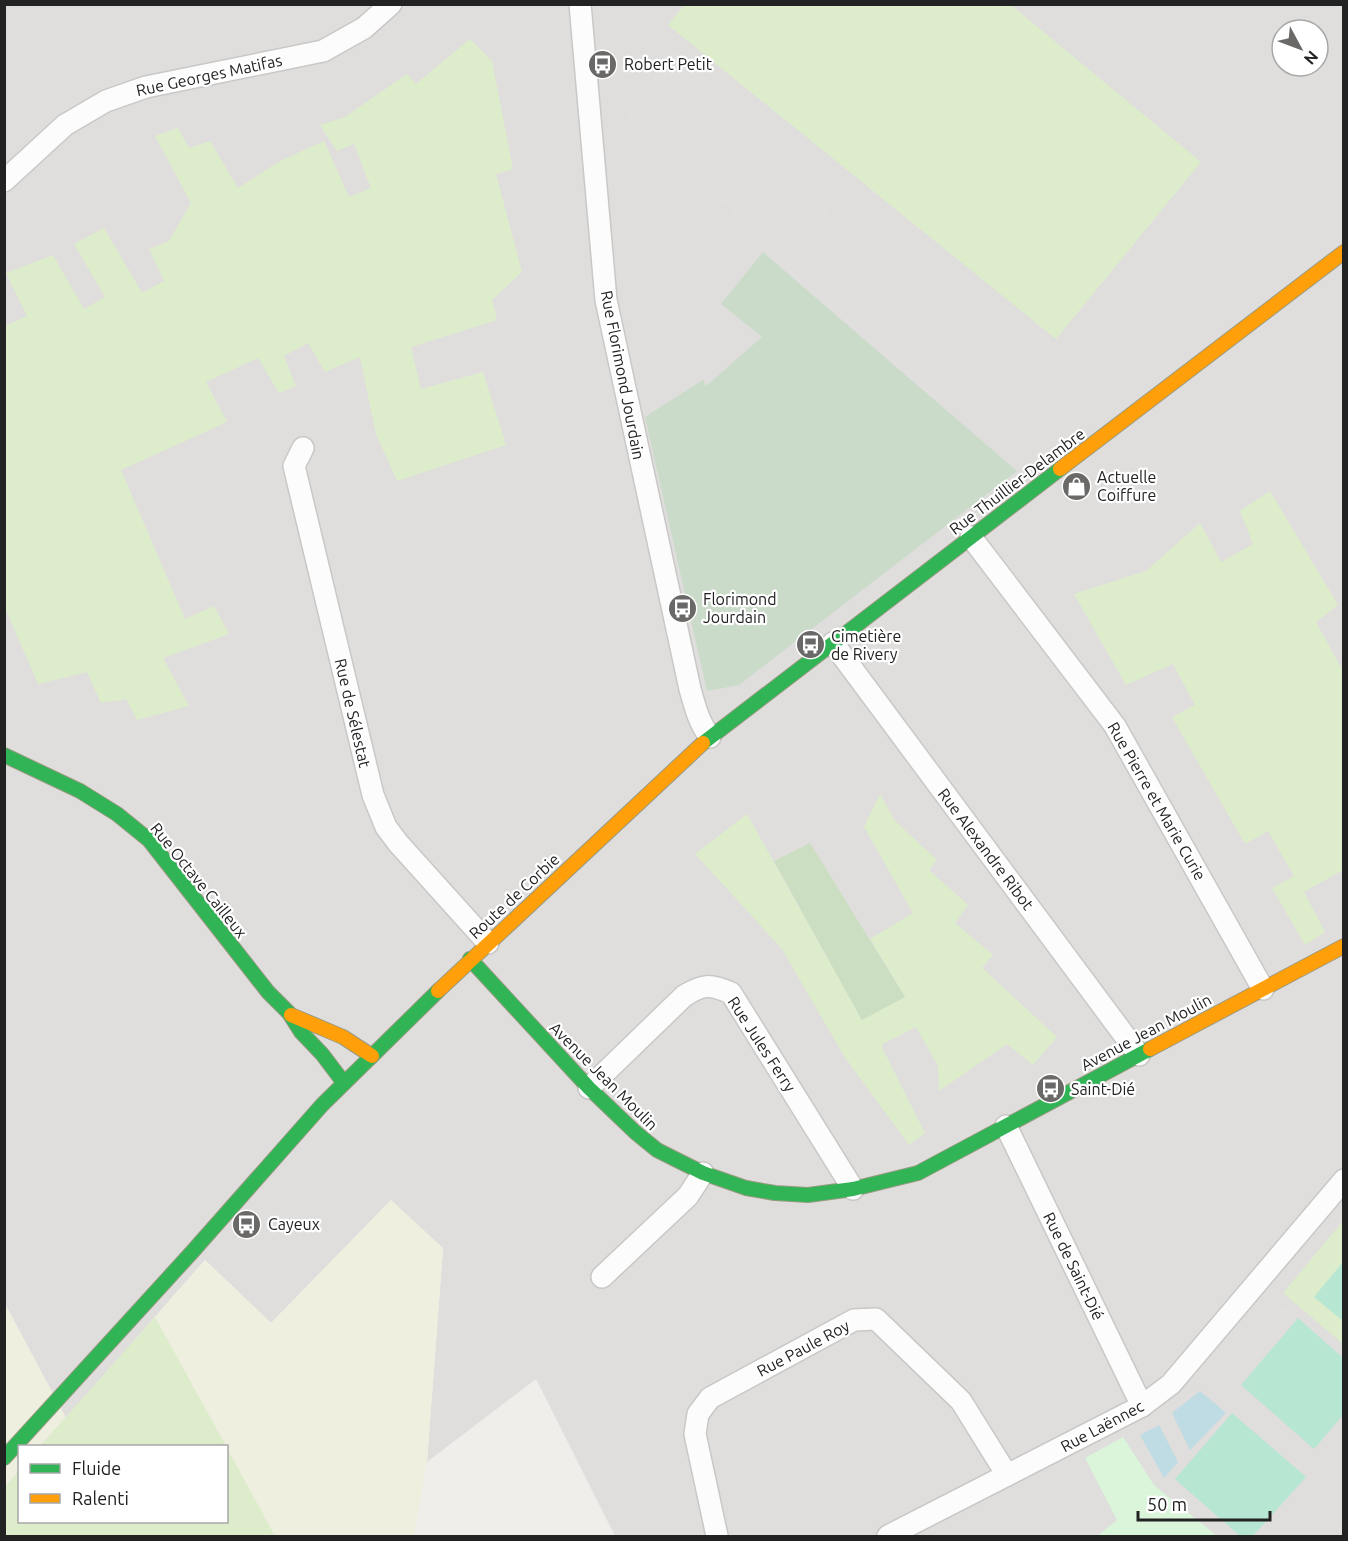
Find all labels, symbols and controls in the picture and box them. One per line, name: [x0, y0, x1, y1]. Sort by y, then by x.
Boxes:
north arrow: [1270, 18, 1330, 78]
text: N: [1301, 47, 1322, 68]
bus stop icon: Robert Petit: [587, 48, 619, 80]
street label: Rue Georges Matifas: [134, 51, 284, 99]
place label: Robert Petit: [624, 55, 713, 73]
street label: Rue Florimond Jourdain: [598, 289, 648, 461]
street label: Rue Thuillier-Delambre: [946, 424, 1088, 538]
place label: Actuelle Coiffure: [1097, 468, 1156, 504]
shop icon: Actuelle Coiffure: [1060, 470, 1092, 502]
place label: Florimond Jourdain: [703, 590, 777, 626]
bus stop icon: Florimond Jourdain: [666, 592, 698, 624]
place label: Cimetière de Rivery: [831, 627, 901, 663]
bus stop icon: Cimetière de Rivery: [794, 629, 826, 661]
street label: Rue de Sélestat: [332, 657, 374, 770]
street label: Rue Pierre et Marie Curie: [1104, 719, 1210, 883]
street label: Rue Alexandre Ribot: [935, 785, 1038, 914]
street label: Rue Octave Cailleux: [147, 819, 251, 941]
street label: Route de Corbie: [465, 850, 563, 942]
street label: Avenue Jean Moulin: [1078, 990, 1214, 1074]
street label: Rue Jules Ferry: [725, 993, 800, 1095]
street label: Avenue Jean Moulin: [546, 1018, 662, 1134]
bus stop icon: Saint-Dié: [1034, 1073, 1066, 1105]
place label: Saint-Dié: [1071, 1080, 1135, 1098]
bus stop icon: Cayeux: [231, 1208, 263, 1240]
street label: Rue de Saint-Dié: [1040, 1209, 1108, 1323]
place label: Cayeux: [268, 1215, 320, 1233]
street label: Rue Paule Roy: [754, 1316, 853, 1380]
street label: Rue Laënnec: [1057, 1396, 1147, 1455]
legend: [18, 1445, 228, 1523]
text: Fluide: [72, 1458, 121, 1478]
scale bar: [1138, 1484, 1270, 1522]
text: Ralenti: [72, 1488, 129, 1508]
text: 50 m: [1147, 1494, 1187, 1514]

